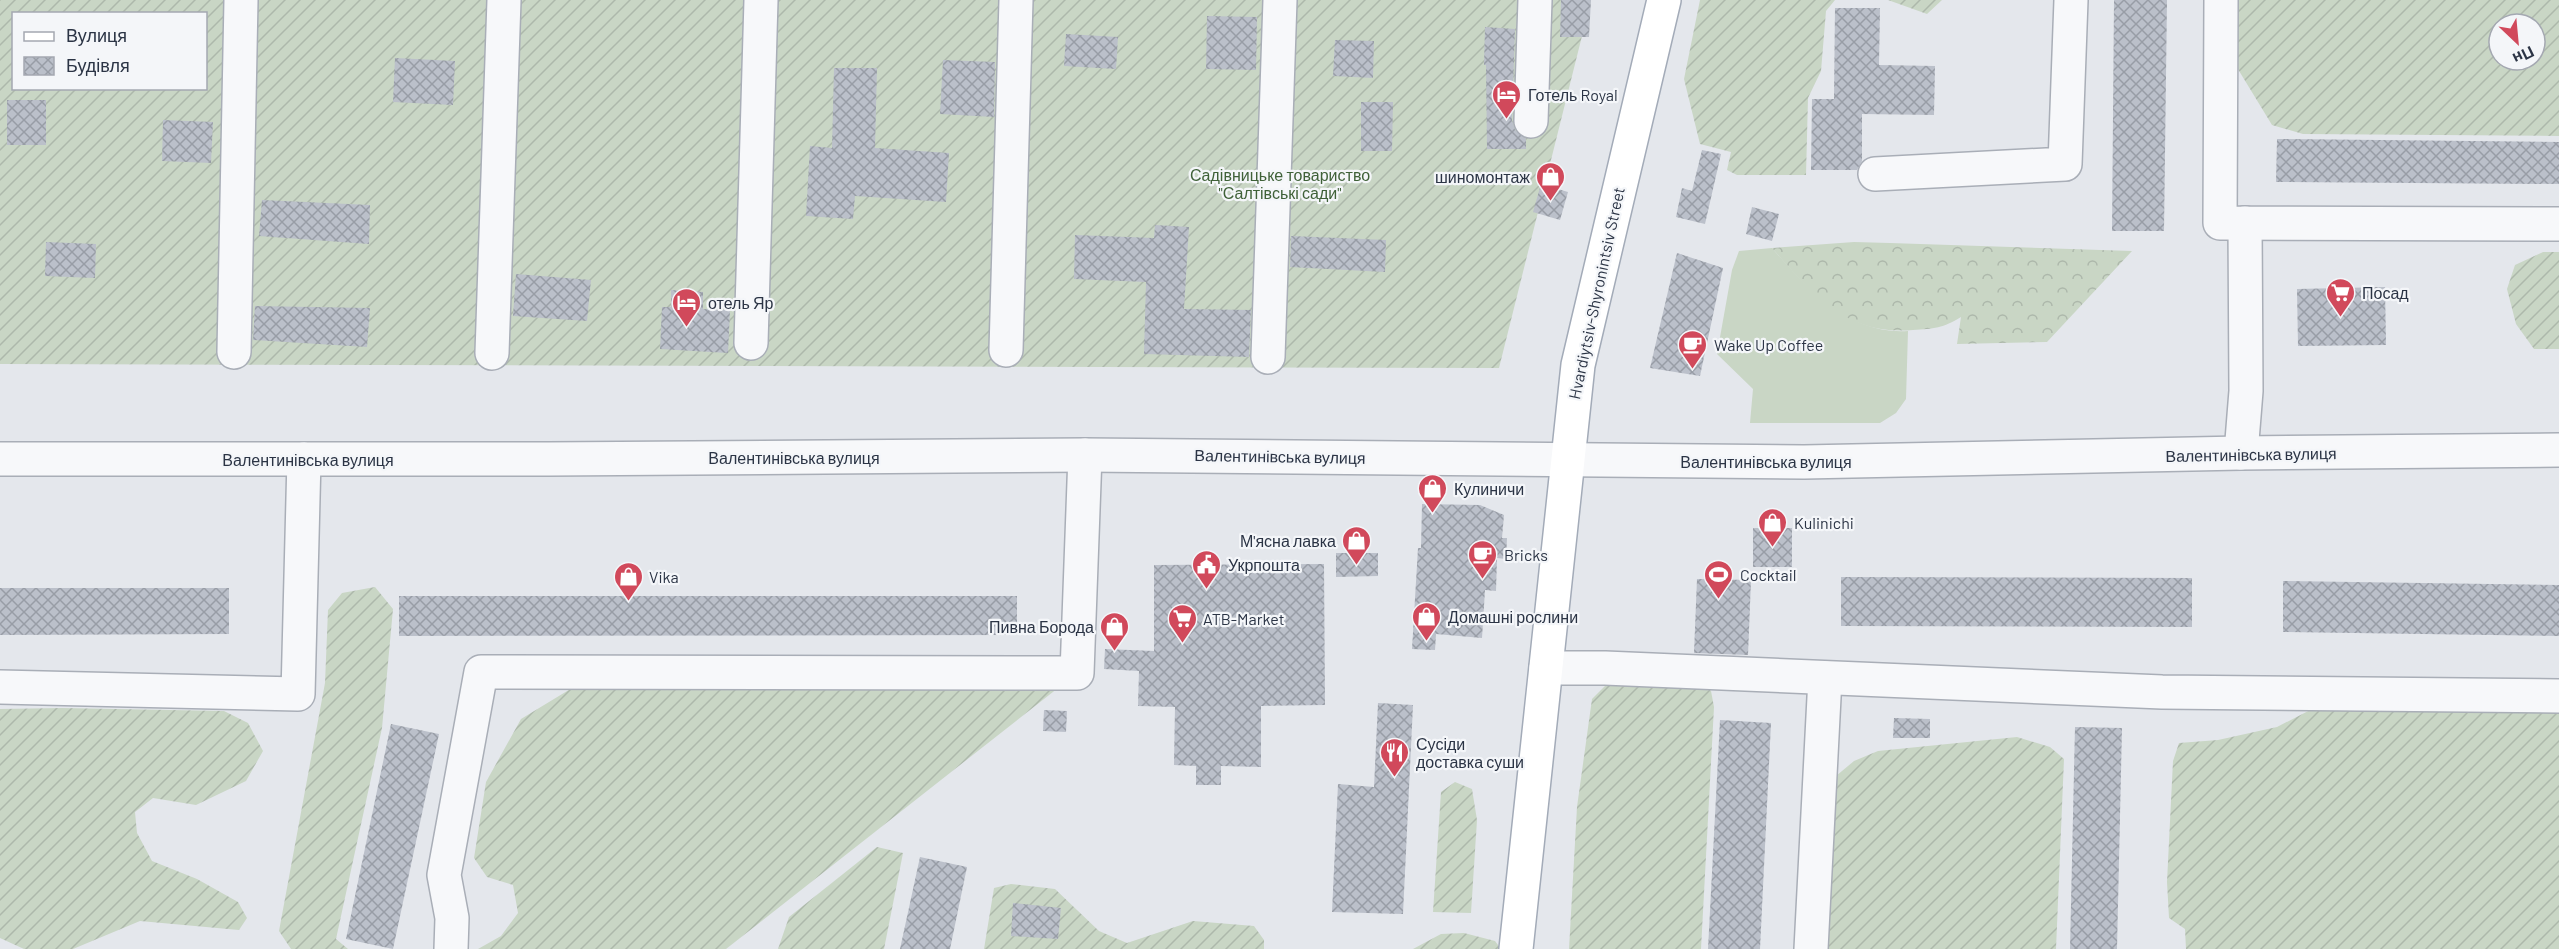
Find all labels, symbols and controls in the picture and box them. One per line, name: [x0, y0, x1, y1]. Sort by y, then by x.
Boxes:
legend: [12, 12, 207, 90]
north arrow: [2487, 12, 2547, 72]
text: Вулиця: [66, 24, 127, 46]
text: Пн: [2510, 43, 2537, 69]
text: Будівля: [66, 54, 130, 76]
hotel icon: Готель Royal: [1491, 78, 1523, 120]
place label: Готель Royal: [1528, 85, 1618, 104]
shop icon: шиномонтаж: [1535, 160, 1567, 202]
park label: Садівницьке товариство "Салтівські сади": [1190, 165, 1370, 202]
place label: шиномонтаж: [1435, 167, 1530, 186]
street label: Hvardiytsiv-Shyronintsiv Street: [1564, 185, 1628, 401]
supermarket icon: Посад: [2325, 276, 2357, 318]
place label: Посад: [2362, 283, 2409, 302]
hotel icon: отель Яр: [671, 286, 703, 328]
place label: отель Яр: [708, 293, 773, 312]
cafe icon: Wake Up Coffee: [1677, 328, 1709, 370]
place label: Wake Up Coffee: [1714, 335, 1823, 354]
street label: Валентинівська вулиця: [2165, 443, 2337, 465]
street label: Валентинівська вулиця: [1194, 445, 1366, 467]
street label: Валентинівська вулиця: [708, 448, 880, 467]
street label: Валентинівська вулиця: [222, 450, 394, 469]
street label: Валентинівська вулиця: [1680, 452, 1852, 471]
shop icon: Кулиничи: [1417, 472, 1449, 514]
place label: Кулиничи: [1454, 479, 1524, 498]
shop icon: Kulinichi: [1757, 506, 1789, 548]
place label: Kulinichi: [1794, 513, 1854, 532]
shop icon: М'ясна лавка: [1341, 524, 1373, 566]
place label: М'ясна лавка: [1240, 531, 1336, 550]
cafe icon: Bricks: [1467, 538, 1499, 580]
place label: Bricks: [1504, 545, 1548, 564]
public building icon: Укрпошта: [1191, 548, 1223, 590]
place label: Укрпошта: [1228, 555, 1300, 574]
sports icon: Cocktail: [1703, 558, 1735, 600]
shop icon: Vika: [612, 560, 644, 602]
place label: Cocktail: [1740, 565, 1797, 584]
place label: Vika: [649, 567, 679, 586]
shop icon: Домашні рослини: [1411, 600, 1443, 642]
supermarket icon: ATB-Market: [1166, 602, 1198, 644]
place label: Домашні рослини: [1448, 607, 1578, 626]
place label: ATB-Market: [1203, 609, 1285, 628]
shop icon: Пивна Борода: [1099, 610, 1131, 652]
place label: Пивна Борода: [989, 617, 1094, 636]
place label: Сусіди доставка суши: [1416, 734, 1524, 771]
restaurant icon: Сусіди доставка суши: [1379, 736, 1411, 778]

